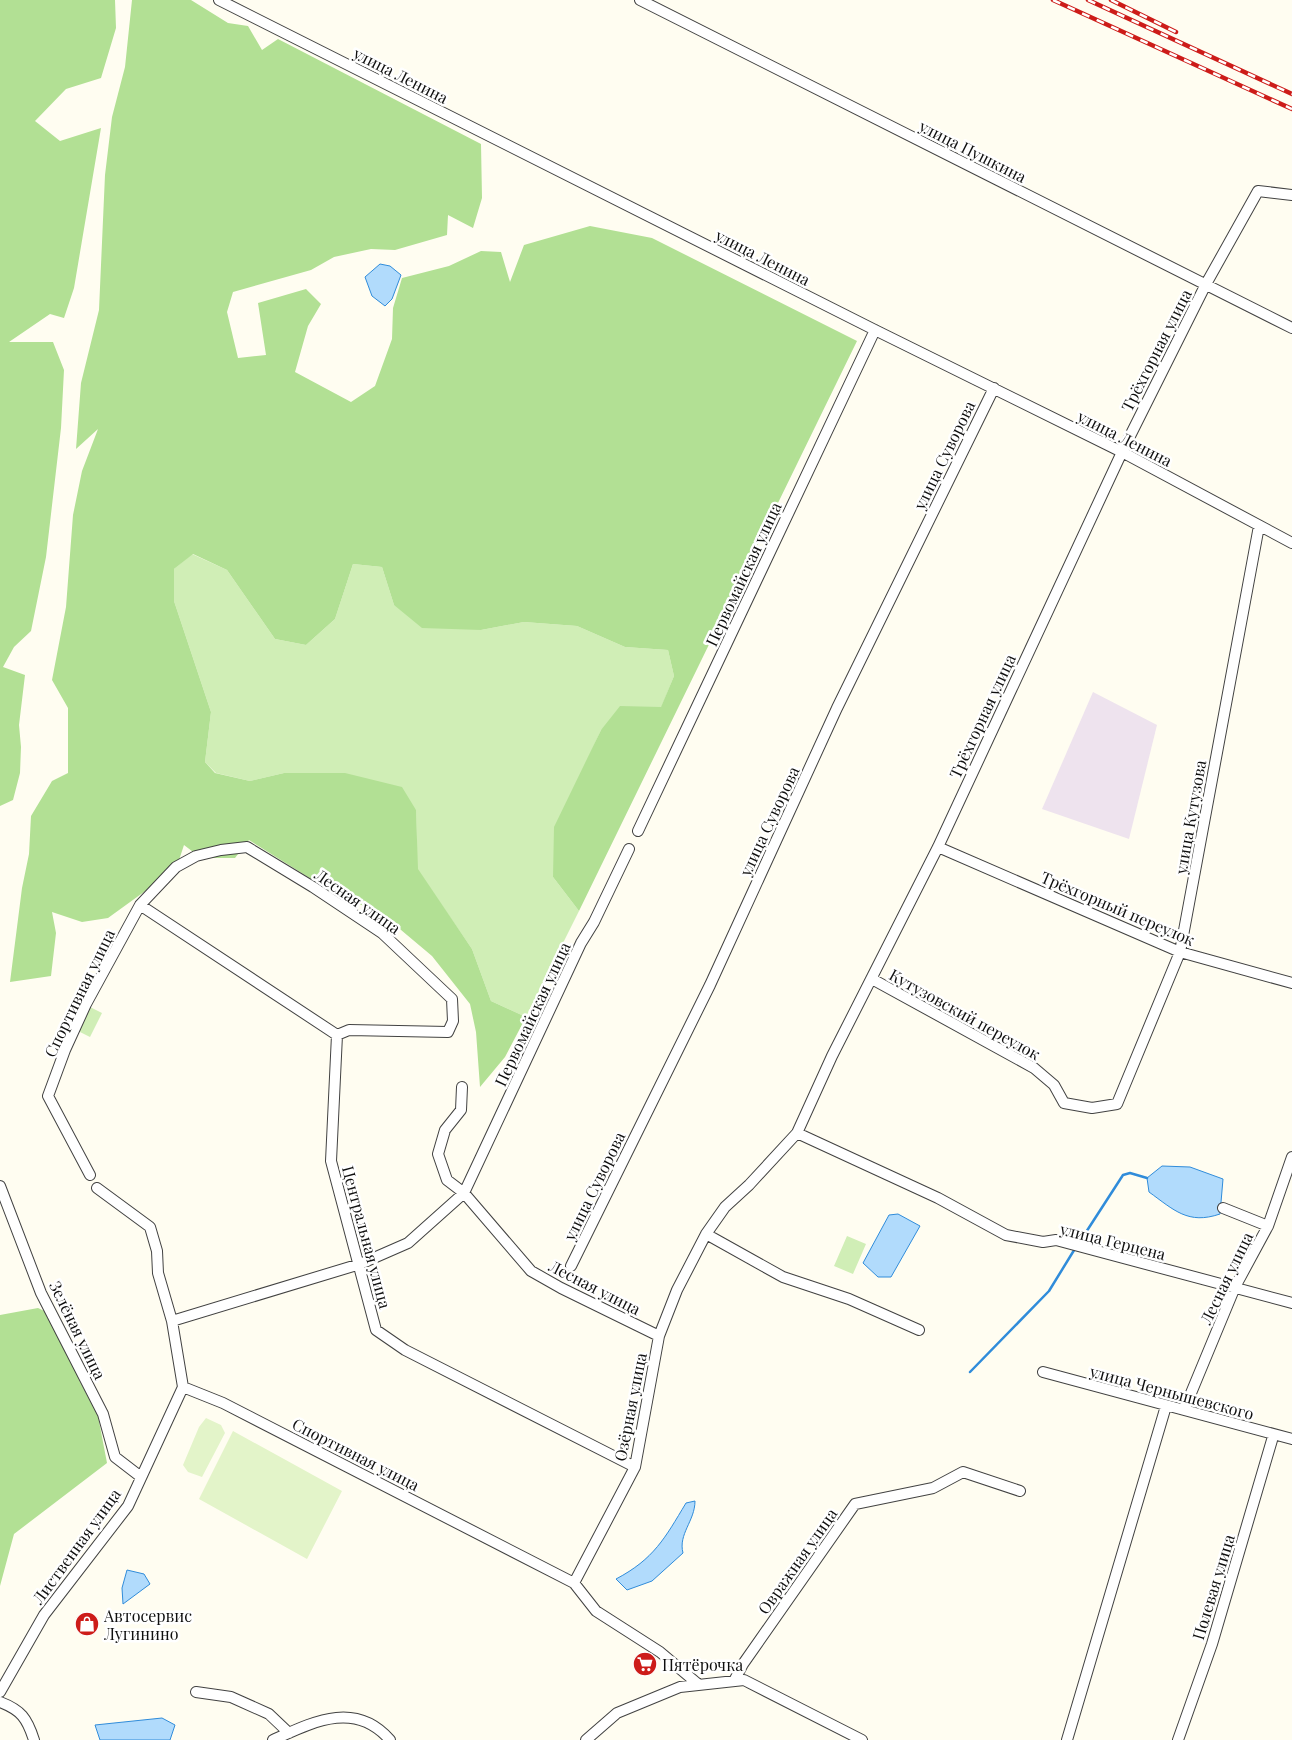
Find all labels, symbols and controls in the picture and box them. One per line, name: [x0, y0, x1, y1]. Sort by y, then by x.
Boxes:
street label: улица Ленина: [349, 42, 452, 108]
street label: улица Пушкина: [915, 115, 1030, 187]
street label: улица Ленина: [711, 224, 814, 290]
street label: Трёхгорная улица: [1116, 285, 1196, 415]
street label: улица Суворова: [908, 397, 979, 514]
street label: улица Ленина: [1073, 405, 1176, 471]
street label: Первомайская улица: [700, 499, 786, 649]
street label: Трёхгорная улица: [944, 651, 1020, 781]
street label: улица Кутузова: [1169, 758, 1210, 877]
street label: улица Суворова: [734, 763, 804, 880]
street label: Лесная улица: [310, 863, 405, 938]
street label: Трёхгорный переулок: [1038, 866, 1198, 950]
street label: Спортивная улица: [39, 925, 119, 1061]
street label: Первомайская улица: [489, 939, 575, 1089]
street label: Кутузовский переулок: [886, 964, 1044, 1064]
street label: улица Суворова: [558, 1128, 629, 1245]
street label: Центральная улица: [338, 1163, 396, 1311]
street label: улица Герцена: [1057, 1218, 1168, 1264]
street label: Лесная улица: [1194, 1228, 1257, 1328]
street label: Лесная улица: [545, 1254, 644, 1319]
street label: Зелёная улица: [45, 1277, 111, 1383]
street label: Озёрная улица: [609, 1351, 651, 1463]
street label: улица Чернышевского: [1087, 1360, 1257, 1424]
street label: Спортивная улица: [289, 1413, 423, 1495]
street label: Лиственная улица: [26, 1484, 125, 1609]
street label: Овражная улица: [753, 1504, 841, 1618]
street label: Полевая улица: [1187, 1532, 1239, 1642]
place label: Автосервис Лугинино: [103, 1605, 192, 1644]
shop icon: Автосервис Лугинино: [74, 1611, 100, 1637]
supermarket icon: Пятёрочка: [632, 1651, 658, 1677]
place label: Пятёрочка: [662, 1654, 743, 1675]

